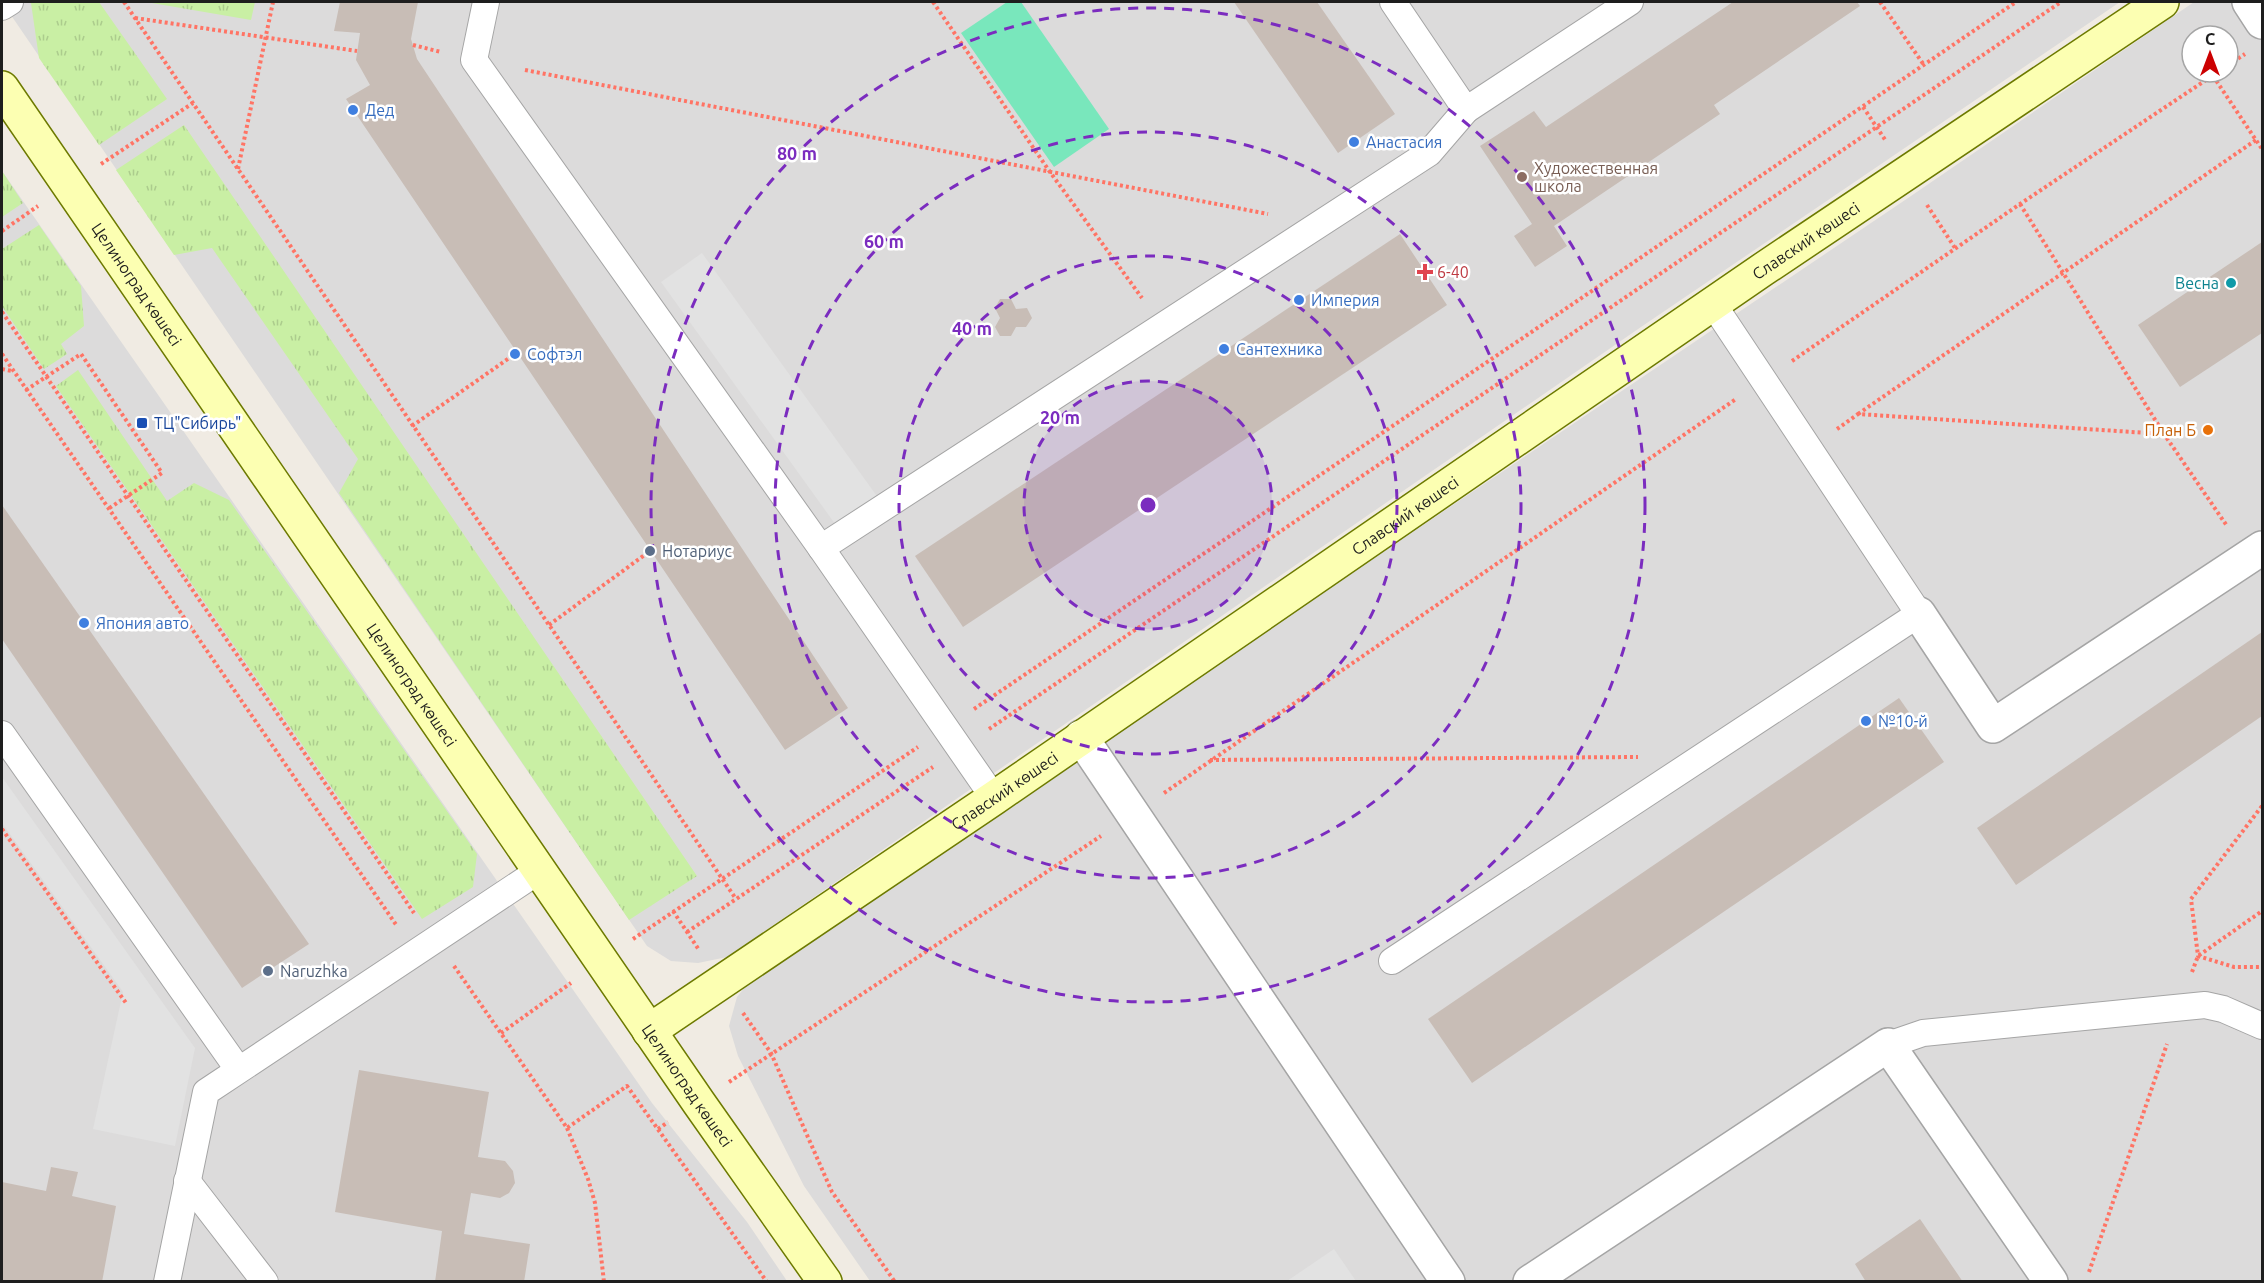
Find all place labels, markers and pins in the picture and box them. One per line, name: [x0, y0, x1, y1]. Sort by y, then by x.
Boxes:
place label: Дед: [365, 101, 394, 119]
marker: Дед: [346, 103, 360, 117]
place label: Анастасия: [1366, 133, 1442, 151]
marker: Анастасия: [1347, 135, 1361, 149]
place label: Художественная школа: [1534, 159, 1658, 195]
marker: Художественная школа: [1515, 170, 1529, 184]
place label: 6-40: [1437, 263, 1469, 281]
marker: 6-40: [1418, 265, 1432, 279]
place label: Весна: [2175, 274, 2219, 292]
marker: Весна: [2224, 276, 2238, 290]
place label: Империя: [1311, 291, 1380, 309]
marker: Империя: [1292, 293, 1306, 307]
place label: Сантехника: [1236, 340, 1323, 358]
marker: Сантехника: [1217, 342, 1231, 356]
place label: Софтэл: [527, 345, 582, 363]
marker: Софтэл: [508, 347, 522, 361]
place label: ТЦ"Сибирь": [154, 414, 241, 432]
marker: ТЦ"Сибирь": [135, 416, 149, 430]
place label: План Б: [2145, 421, 2196, 439]
marker: План Б: [2201, 423, 2215, 437]
centre of rings: [1138, 495, 1158, 515]
place label: Нотариус: [662, 542, 732, 560]
marker: Нотариус: [643, 544, 657, 558]
place label: Япония авто: [96, 614, 189, 632]
marker: Япония авто: [77, 616, 91, 630]
place label: №10-й: [1878, 712, 1928, 730]
marker: №10-й: [1859, 714, 1873, 728]
place label: Naruzhka: [280, 962, 348, 980]
marker: Naruzhka: [261, 964, 275, 978]

